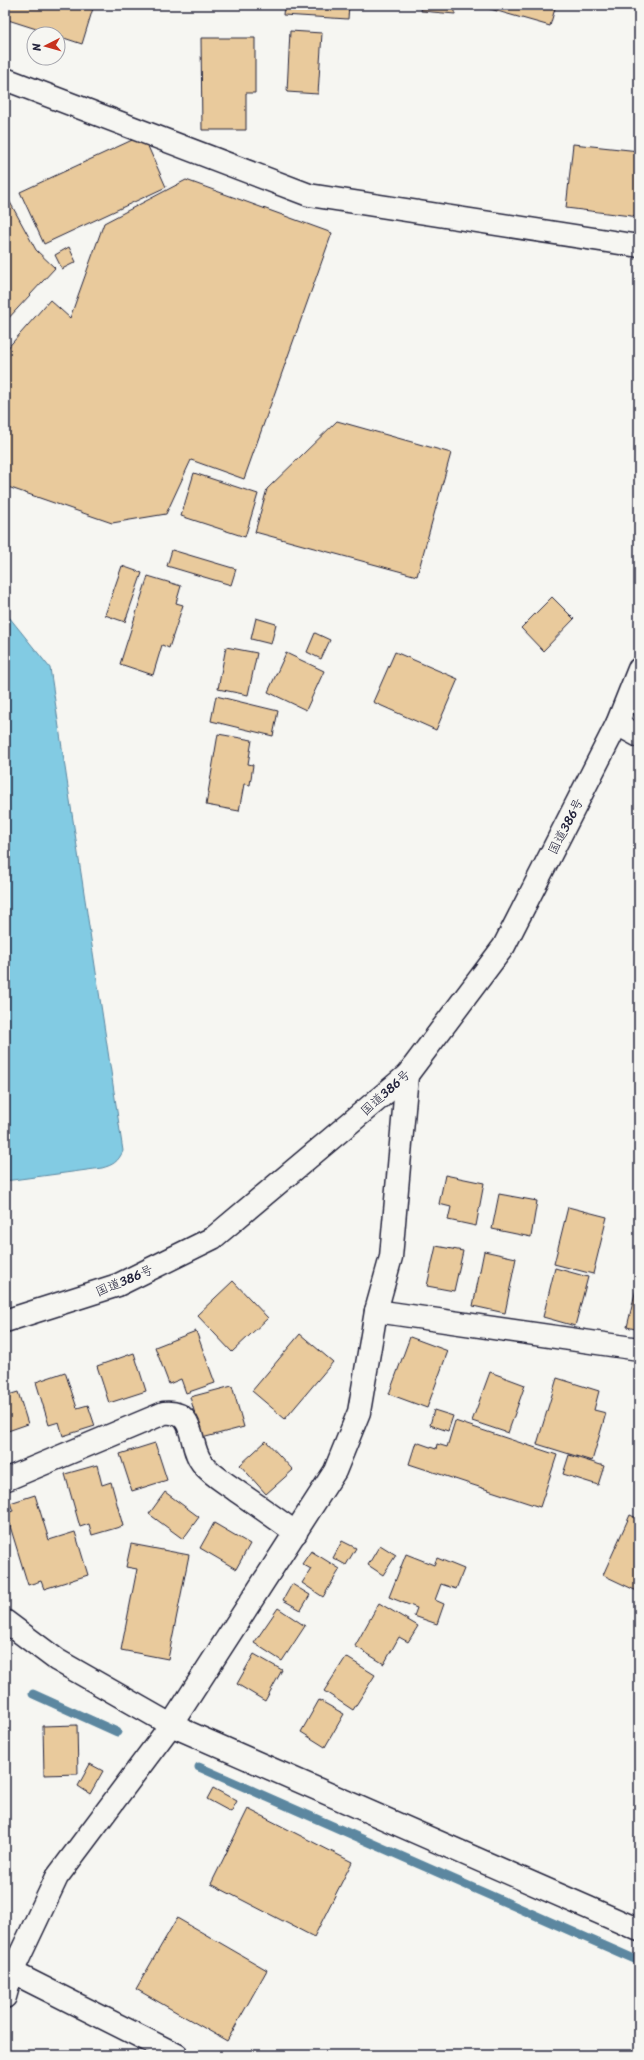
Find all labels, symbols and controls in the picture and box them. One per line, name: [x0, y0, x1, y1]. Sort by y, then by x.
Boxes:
north arrow: [26, 26, 66, 66]
text: N: [27, 42, 47, 53]
street label: 国道386号: [541, 794, 590, 859]
street label: 国道386号: [355, 1063, 416, 1121]
street label: 国道386号: [91, 1258, 157, 1303]

